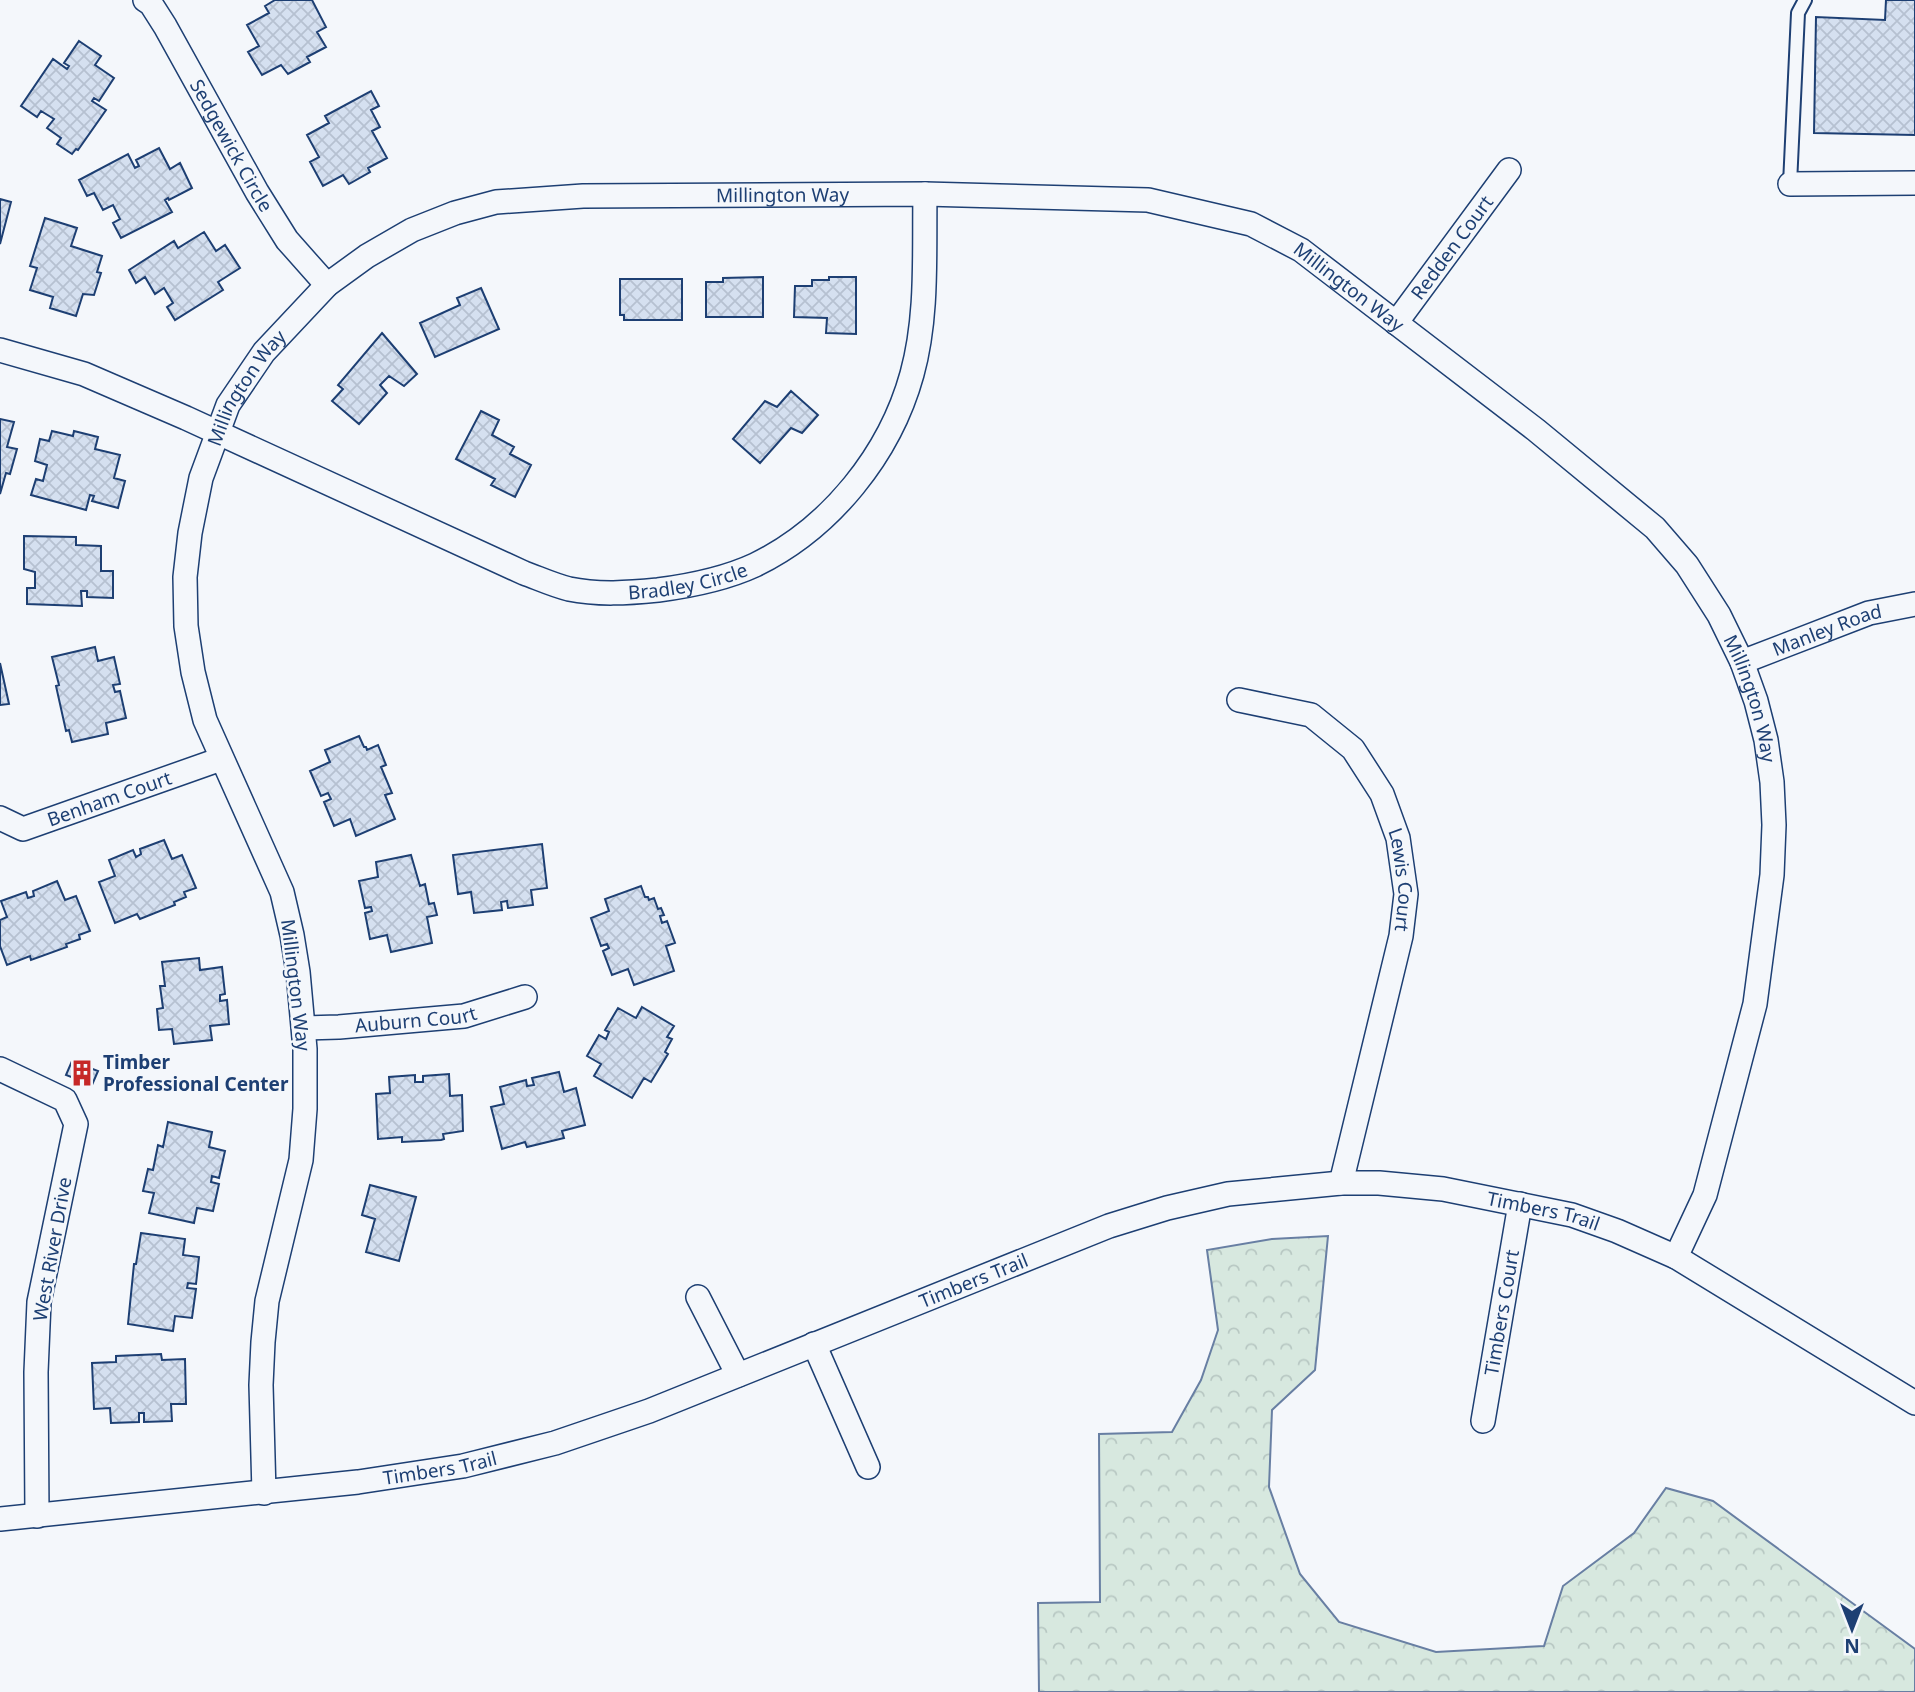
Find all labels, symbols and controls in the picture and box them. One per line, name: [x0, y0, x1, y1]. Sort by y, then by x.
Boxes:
street label: Sedgewick Circle: [184, 75, 279, 217]
street label: Millington Way: [716, 181, 849, 208]
street label: Redden Court: [1405, 190, 1499, 305]
street label: Millington Way: [1288, 236, 1410, 338]
street label: Millington Way: [201, 324, 292, 449]
street label: Bradley Circle: [627, 557, 751, 605]
street label: Manley Road: [1768, 598, 1884, 662]
street label: Millington Way: [1718, 630, 1782, 764]
street label: Benham Court: [44, 765, 175, 832]
street label: Lewis Court: [1382, 824, 1419, 933]
street label: Millington Way: [275, 917, 317, 1053]
street label: Auburn Court: [354, 1000, 480, 1039]
place label: Timber Professional Center: [103, 1049, 289, 1097]
building icon: Timber Professional Center: [67, 1058, 97, 1088]
street label: West River Drive: [27, 1175, 77, 1323]
street label: Timbers Trail: [1485, 1185, 1603, 1237]
street label: Timbers Trail: [915, 1247, 1032, 1314]
street label: Timbers Court: [1478, 1247, 1525, 1378]
street label: Timbers Trail: [381, 1445, 500, 1491]
north arrow: [1817, 1594, 1887, 1664]
text: N: [1844, 1633, 1860, 1659]

